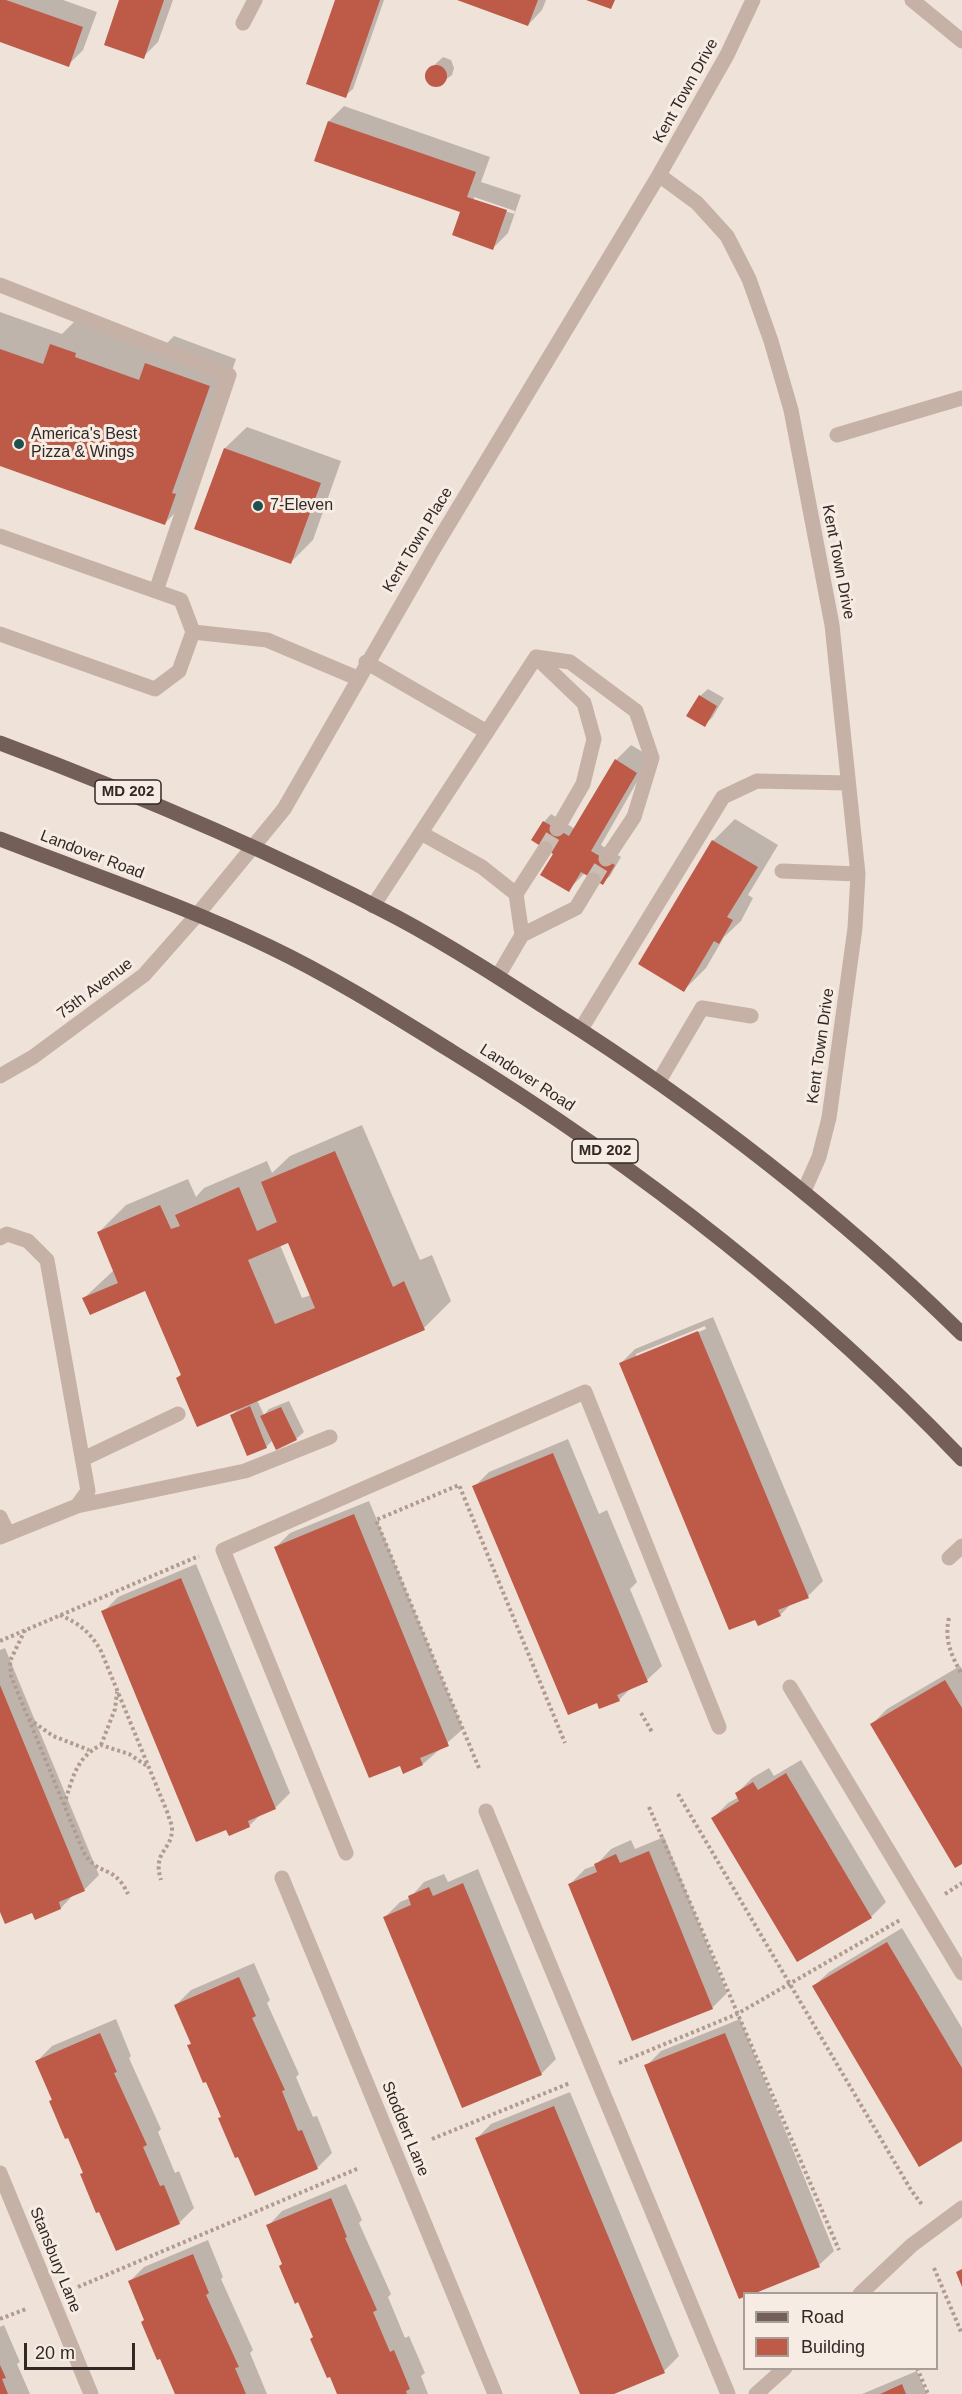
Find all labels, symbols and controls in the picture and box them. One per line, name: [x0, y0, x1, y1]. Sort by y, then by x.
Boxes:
street label: Kent Town Drive: [649, 35, 723, 147]
place label: America's Best Pizza & Wings: [31, 425, 137, 463]
marker: America's Best Pizza & Wings: [12, 437, 26, 451]
street label: Kent Town Place: [379, 484, 457, 596]
place label: 7-Eleven: [270, 496, 333, 516]
marker: 7-Eleven: [251, 499, 265, 513]
street label: Kent Town Drive: [817, 503, 859, 621]
road number: MD 202: [95, 780, 161, 804]
street label: Landover Road: [37, 826, 147, 884]
street label: 75th Avenue: [53, 954, 137, 1024]
street label: Kent Town Drive: [803, 987, 839, 1105]
street label: Landover Road: [476, 1040, 578, 1116]
road number: MD 202: [572, 1139, 638, 1163]
street label: Stoddert Lane: [377, 2079, 433, 2179]
street label: Stansbury Lane: [25, 2204, 85, 2316]
legend: [743, 2292, 938, 2370]
text: Road: [801, 2307, 844, 2327]
scale bar: [27, 2331, 138, 2369]
text: Building: [801, 2337, 865, 2357]
text: 20 m: [35, 2343, 75, 2363]

